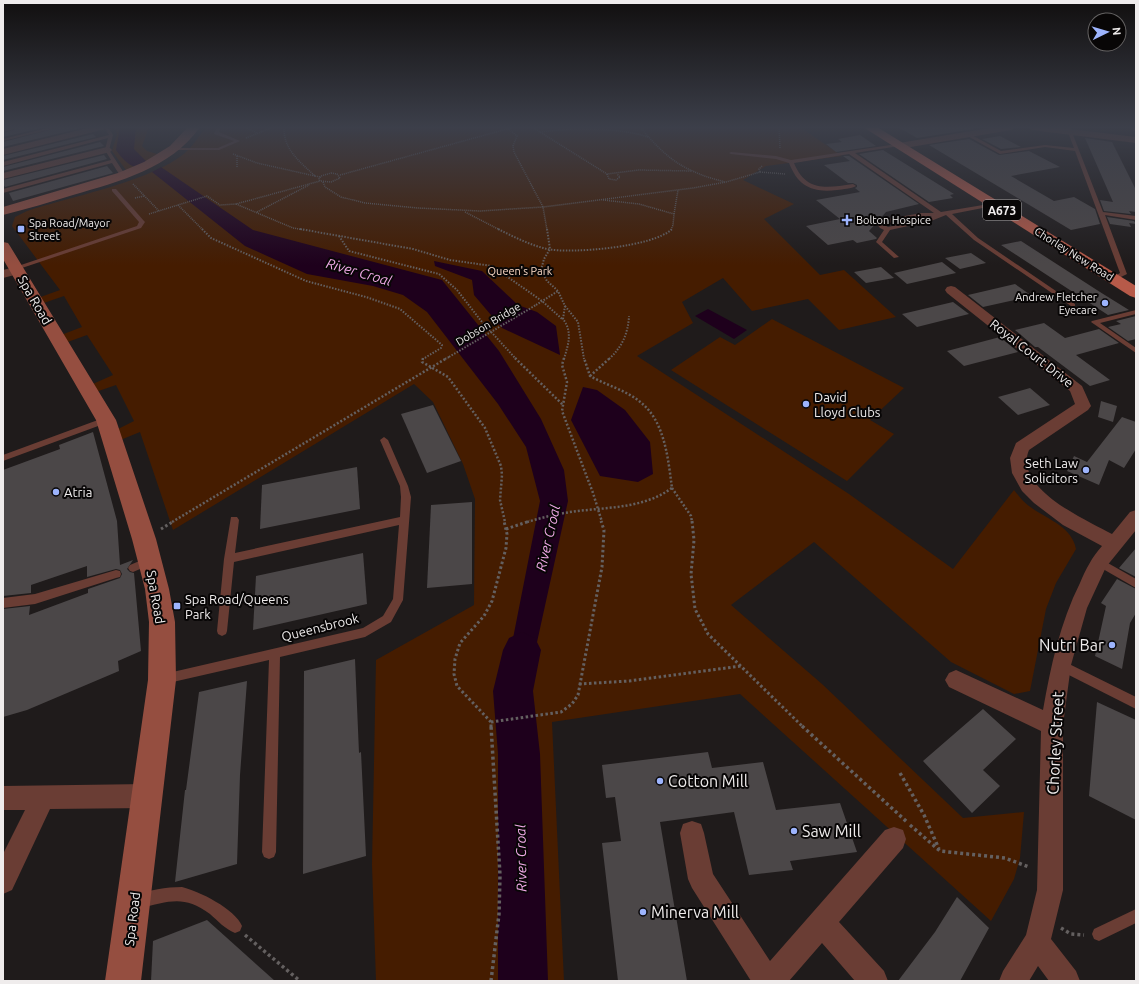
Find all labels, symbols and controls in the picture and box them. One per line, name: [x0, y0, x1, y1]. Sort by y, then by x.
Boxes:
north arrow: [1087, 12, 1127, 52]
text: N: [1111, 27, 1123, 36]
road number: A673: [983, 200, 1021, 220]
marker: Bolton Hospice: [841, 214, 853, 226]
place label: Bolton Hospice: [856, 214, 931, 226]
place label: Spa Road/Mayor Street: [29, 217, 111, 242]
marker: Spa Road/Mayor Street: [16, 224, 26, 234]
street label: Chorley New Road: [1032, 225, 1116, 283]
water label: River Croal: [324, 255, 394, 289]
park label: Queen's Park: [488, 265, 553, 277]
street label: Spa Road: [15, 273, 55, 327]
place label: Andrew Fletcher Eyecare: [1015, 291, 1098, 316]
marker: Andrew Fletcher Eyecare: [1100, 298, 1110, 308]
street label: Dobson Bridge: [453, 300, 523, 348]
street label: Royal Court Drive: [988, 316, 1076, 390]
place label: David Lloyd Clubs: [814, 390, 881, 419]
marker: David Lloyd Clubs: [801, 399, 811, 409]
place label: Seth Law Solicitors: [1025, 456, 1078, 485]
marker: Seth Law Solicitors: [1081, 465, 1091, 475]
place label: Atria: [64, 485, 92, 499]
marker: Atria: [51, 487, 61, 497]
water label: River Croal: [533, 503, 563, 573]
street label: Spa Road: [144, 569, 168, 625]
place label: Spa Road/Queens Park: [185, 592, 289, 621]
marker: Spa Road/Queens Park: [172, 601, 182, 611]
street label: Queensbrook: [280, 611, 361, 644]
place label: Nutri Bar: [1039, 636, 1104, 654]
marker: Nutri Bar: [1107, 640, 1117, 650]
street label: Chorley Street: [1043, 690, 1067, 795]
place label: Cotton Mill: [668, 772, 748, 790]
marker: Cotton Mill: [655, 776, 665, 786]
place label: Saw Mill: [802, 822, 861, 840]
water label: River Croal: [512, 824, 530, 892]
marker: Saw Mill: [789, 826, 799, 836]
street label: Spa Road: [122, 891, 142, 947]
place label: Minerva Mill: [651, 903, 739, 921]
marker: Minerva Mill: [638, 907, 648, 917]

